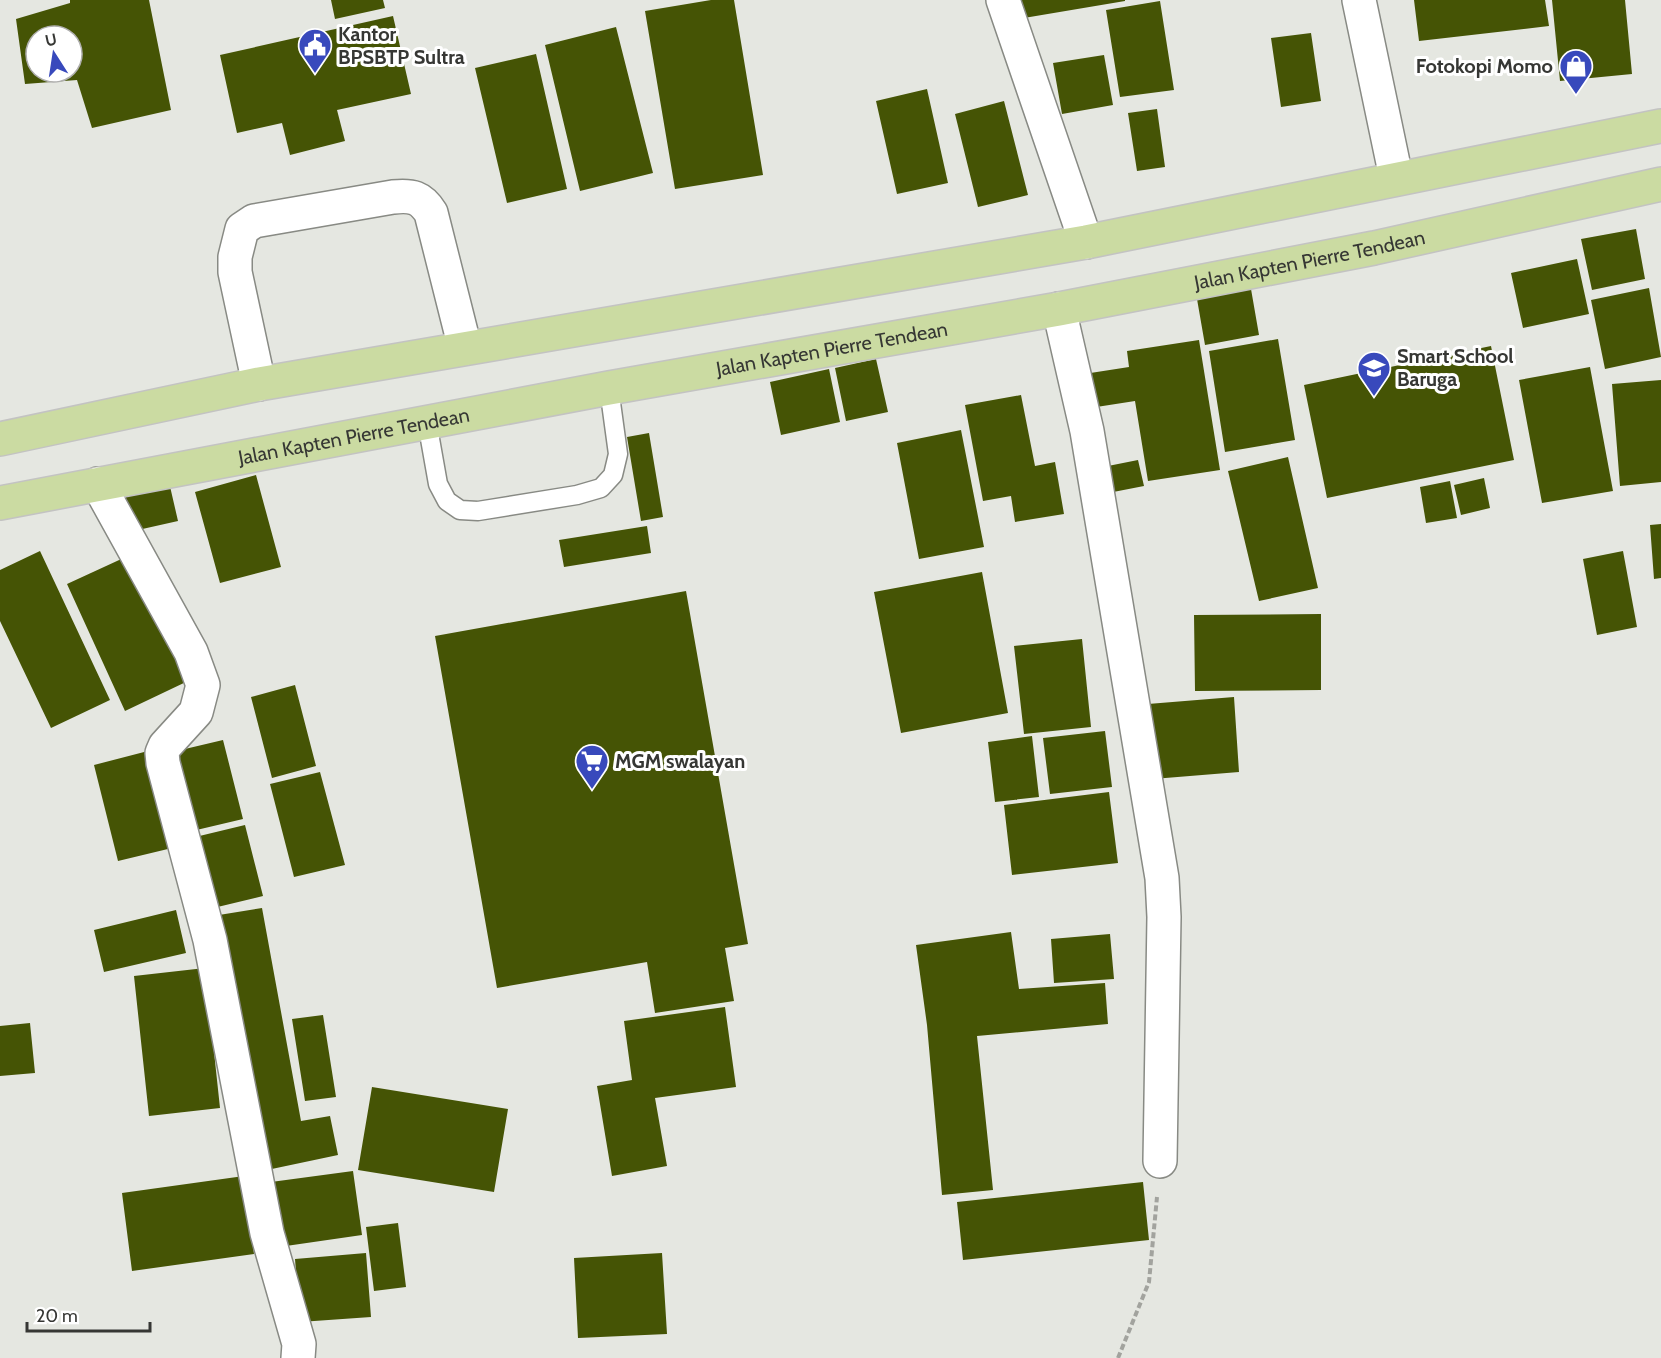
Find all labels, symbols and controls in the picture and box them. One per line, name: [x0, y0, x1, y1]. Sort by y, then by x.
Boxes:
place label: Kantor BPSBTP Sultra: [338, 22, 465, 69]
north arrow: [24, 24, 84, 84]
public building icon: Kantor BPSBTP Sultra: [297, 27, 333, 74]
text: U: [43, 29, 59, 50]
shop icon: Fotokopi Momo: [1558, 48, 1594, 95]
place label: Fotokopi Momo: [1416, 54, 1553, 78]
street label: Jalan Kapten Pierre Tendean: [1191, 225, 1427, 295]
street label: Jalan Kapten Pierre Tendean: [713, 317, 950, 381]
place label: Smart School Baruga: [1397, 344, 1514, 391]
school or university icon: Smart School Baruga: [1356, 350, 1392, 397]
street label: Jalan Kapten Pierre Tendean: [235, 403, 471, 470]
supermarket icon: MGM swalayan: [574, 743, 610, 790]
place label: MGM swalayan: [615, 749, 745, 773]
scale bar: [27, 1295, 150, 1333]
text: 20 m: [36, 1305, 78, 1327]

